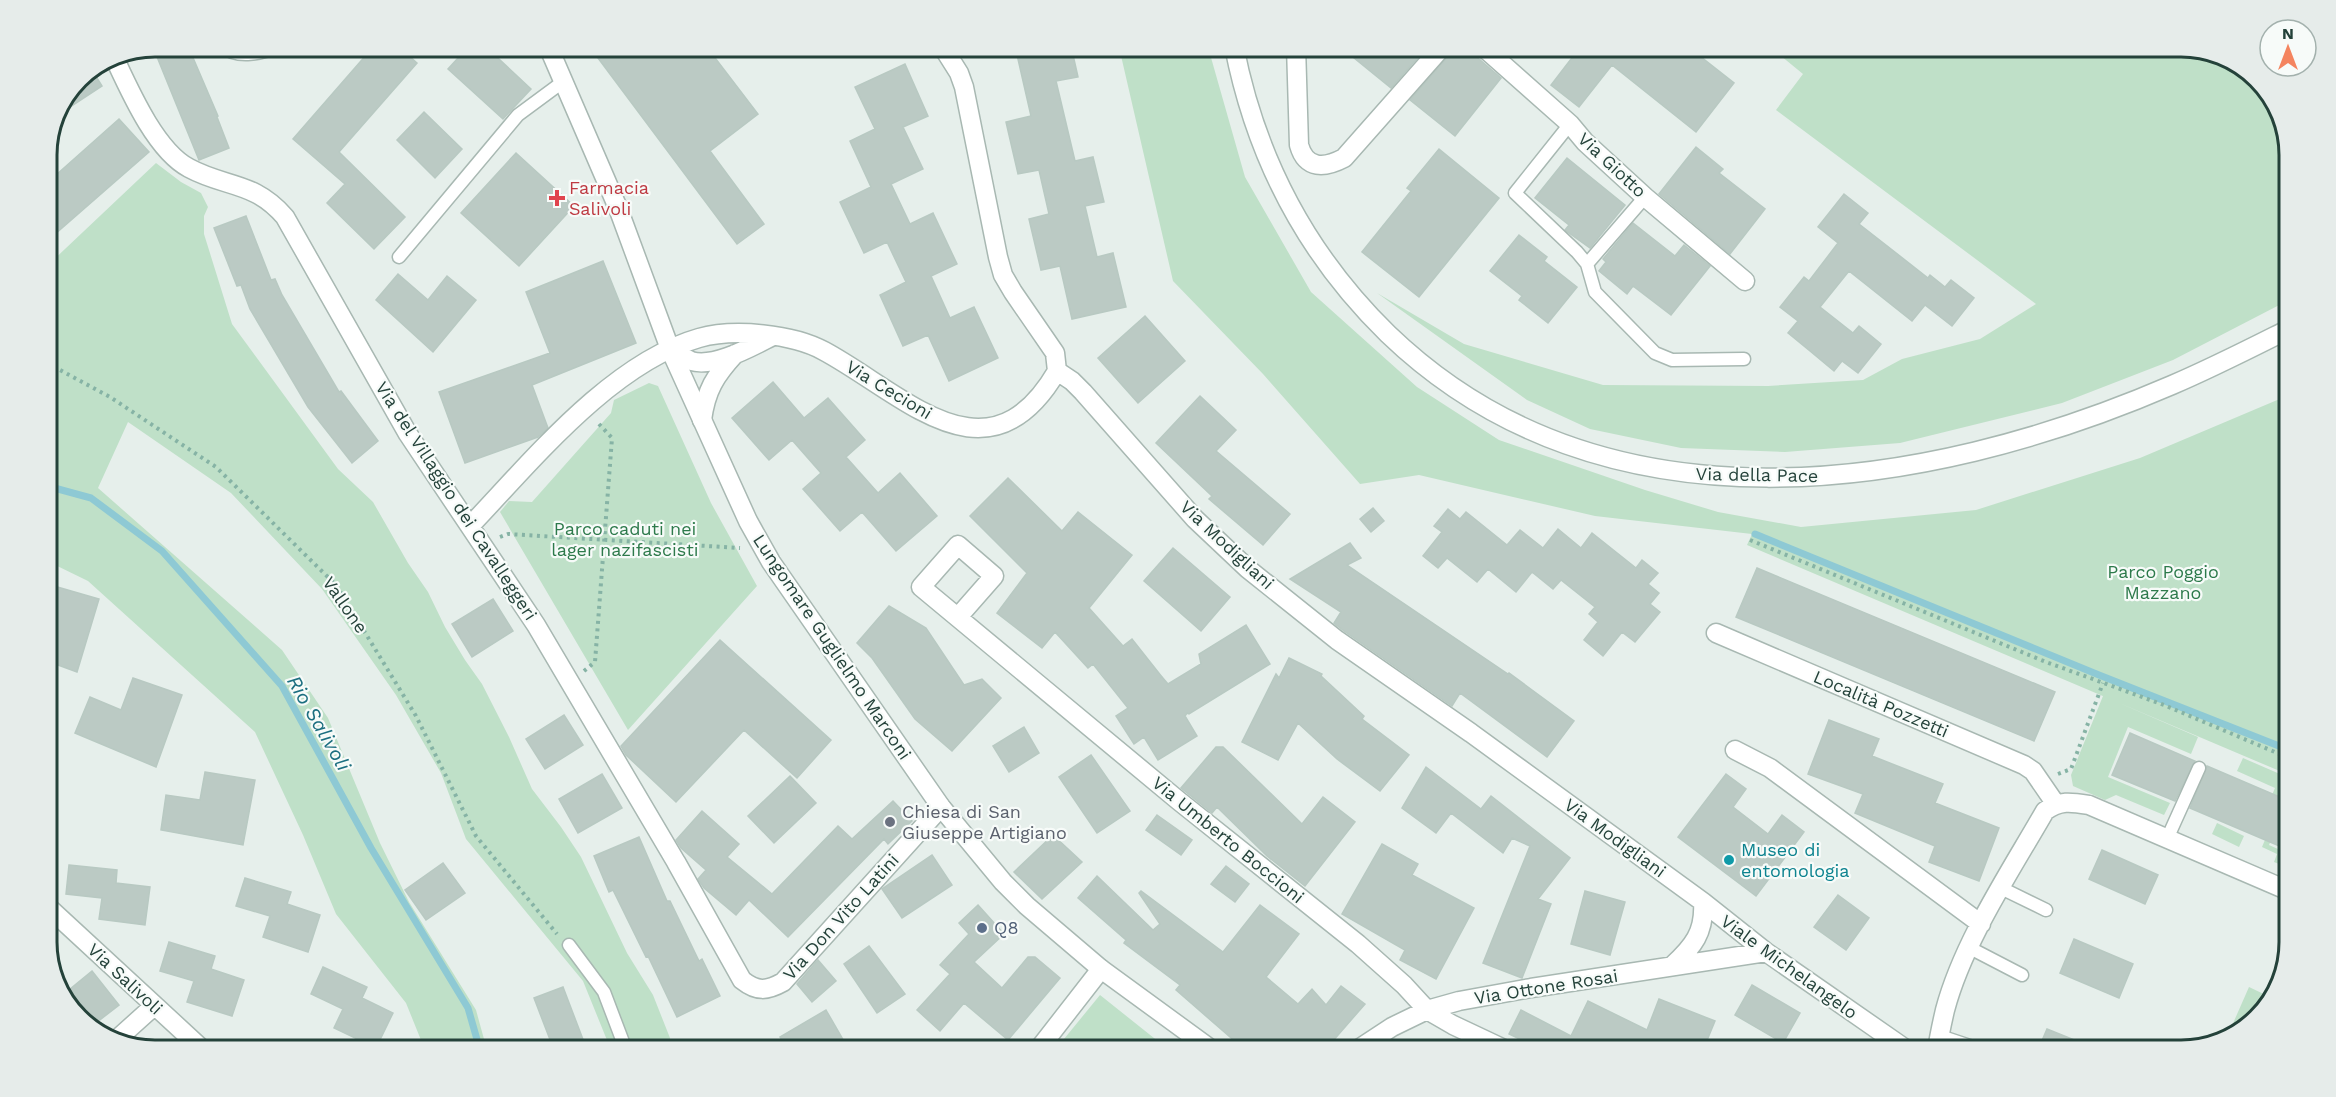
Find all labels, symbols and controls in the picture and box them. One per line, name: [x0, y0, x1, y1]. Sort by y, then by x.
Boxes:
north arrow: [2258, 18, 2318, 78]
text: N: [2282, 24, 2294, 43]
street label: Via Giotto: [1574, 128, 1651, 201]
place label: Farmacia Salivoli: [569, 177, 649, 219]
marker: Farmacia Salivoli: [550, 191, 564, 205]
street label: Via Cecioni: [842, 356, 936, 423]
street label: Via del Villaggio dei Cavalleggeri: [371, 378, 542, 624]
street label: Via della Pace: [1696, 463, 1818, 486]
street label: Via Modigliani: [1176, 496, 1279, 593]
park label: Parco caduti nei lager nazifascisti: [551, 518, 699, 560]
street label: Lungomare Guglielmo Marconi: [749, 530, 916, 763]
park label: Parco Poggio Mazzano: [2107, 561, 2219, 603]
street label: Vallone: [318, 572, 372, 637]
street label: Località Pozzetti: [1810, 666, 1952, 741]
water label: Rio Salivoli: [282, 671, 356, 776]
street label: Via Umberto Boccioni: [1148, 772, 1309, 907]
street label: Via Modigliani: [1560, 794, 1670, 881]
place label: Chiesa di San Giuseppe Artigiano: [902, 801, 1067, 843]
marker: Chiesa di San Giuseppe Artigiano: [883, 815, 897, 829]
place label: Museo di entomologia: [1741, 839, 1850, 881]
street label: Via Don Vito Latini: [778, 849, 903, 984]
marker: Museo di entomologia: [1722, 853, 1736, 867]
street label: Viale Michelangelo: [1717, 910, 1862, 1023]
place label: Q8: [994, 917, 1019, 938]
marker: Q8: [975, 921, 989, 935]
street label: Via Salivoli: [84, 939, 167, 1019]
street label: Via Ottone Rosai: [1473, 965, 1619, 1008]

